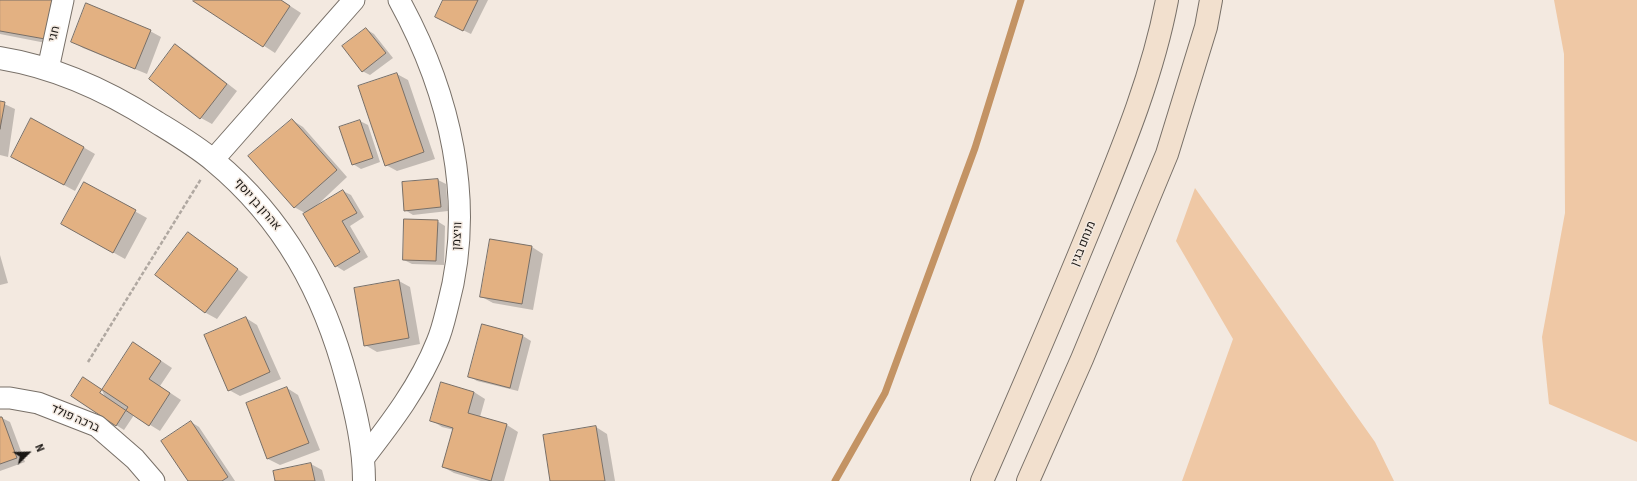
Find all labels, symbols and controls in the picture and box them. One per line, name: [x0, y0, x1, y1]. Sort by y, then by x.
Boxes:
street label: חגי: [46, 25, 64, 43]
street label: אהרון בן יוסף: [231, 176, 283, 234]
street label: מנחם בגין: [1068, 219, 1100, 269]
street label: וויצמן: [450, 221, 466, 251]
street label: ברכה פולד: [49, 402, 101, 436]
north arrow: [8, 433, 48, 473]
text: N: [31, 442, 48, 454]

